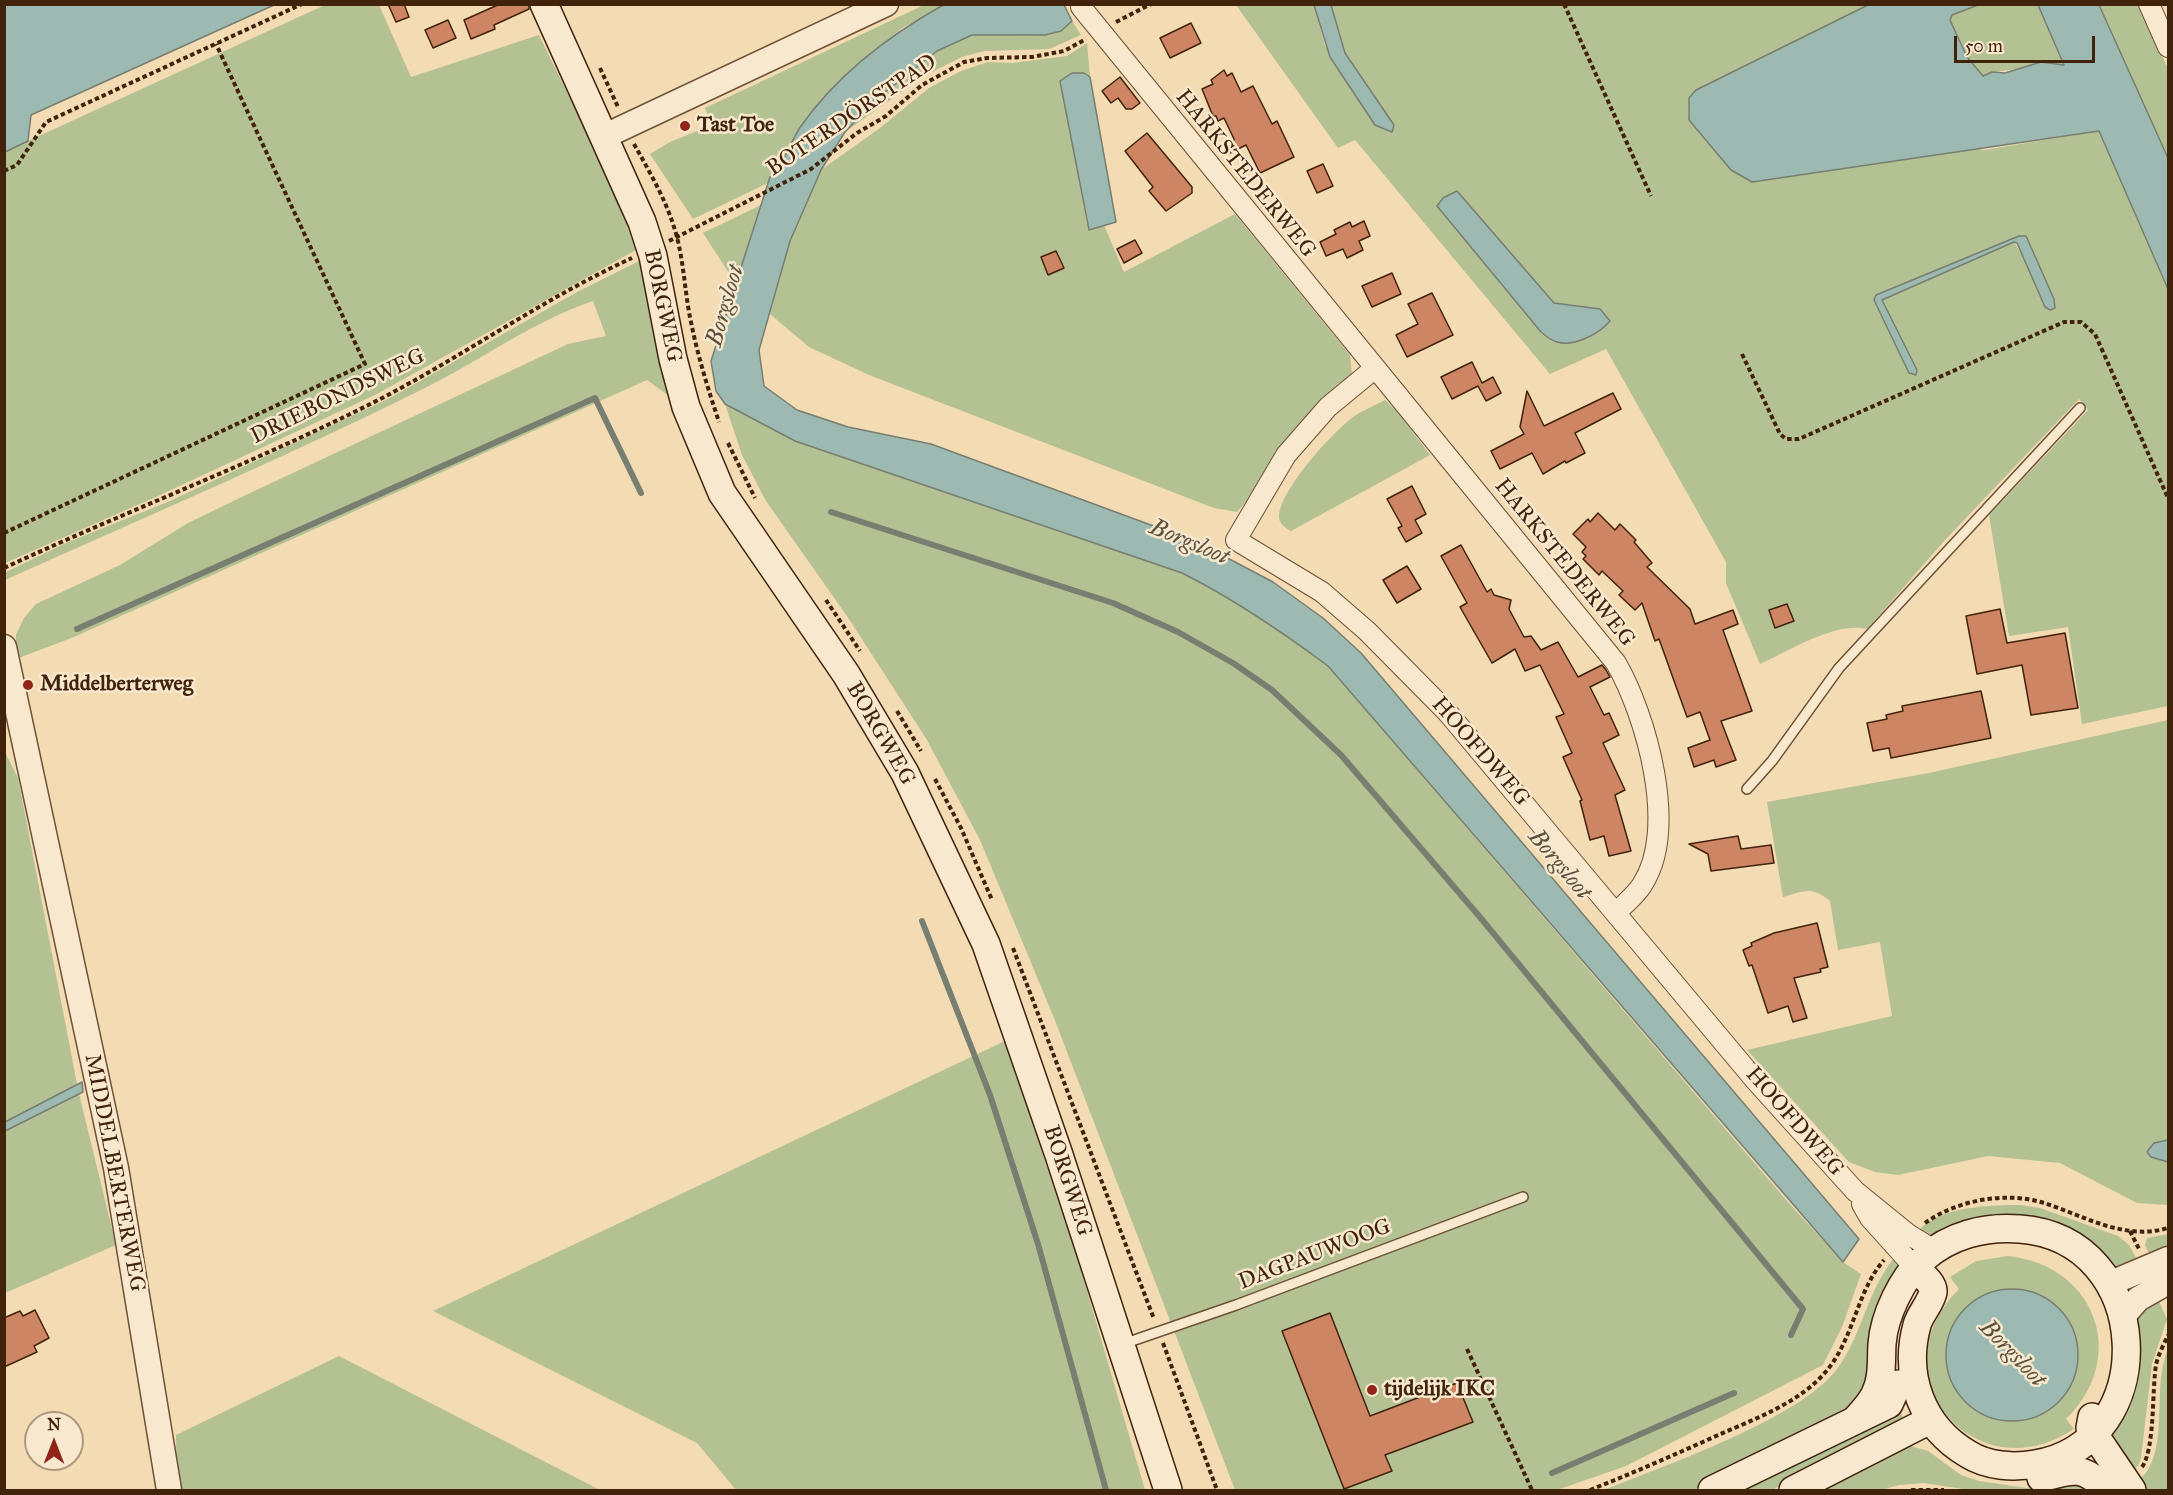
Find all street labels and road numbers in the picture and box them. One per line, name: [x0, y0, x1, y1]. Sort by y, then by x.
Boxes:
street label: BOTERDÖRSTPAD: [762, 49, 942, 183]
street label: HARKSTEDERWEG: [1169, 85, 1321, 263]
street label: BORGWEG: [637, 247, 687, 365]
street label: DRIEBONDSWEG: [247, 343, 429, 451]
street label: HARKSTEDERWEG: [1488, 474, 1640, 652]
street label: BORGWEG: [840, 678, 920, 790]
street label: HOOFDWEG: [1425, 692, 1535, 812]
street label: MIDDELBERTERWEG: [78, 1052, 150, 1294]
street label: HOOFDWEG: [1739, 1062, 1849, 1182]
street label: BORGWEG: [1037, 1122, 1097, 1240]
street label: DAGPAUWOOG: [1235, 1214, 1395, 1296]

